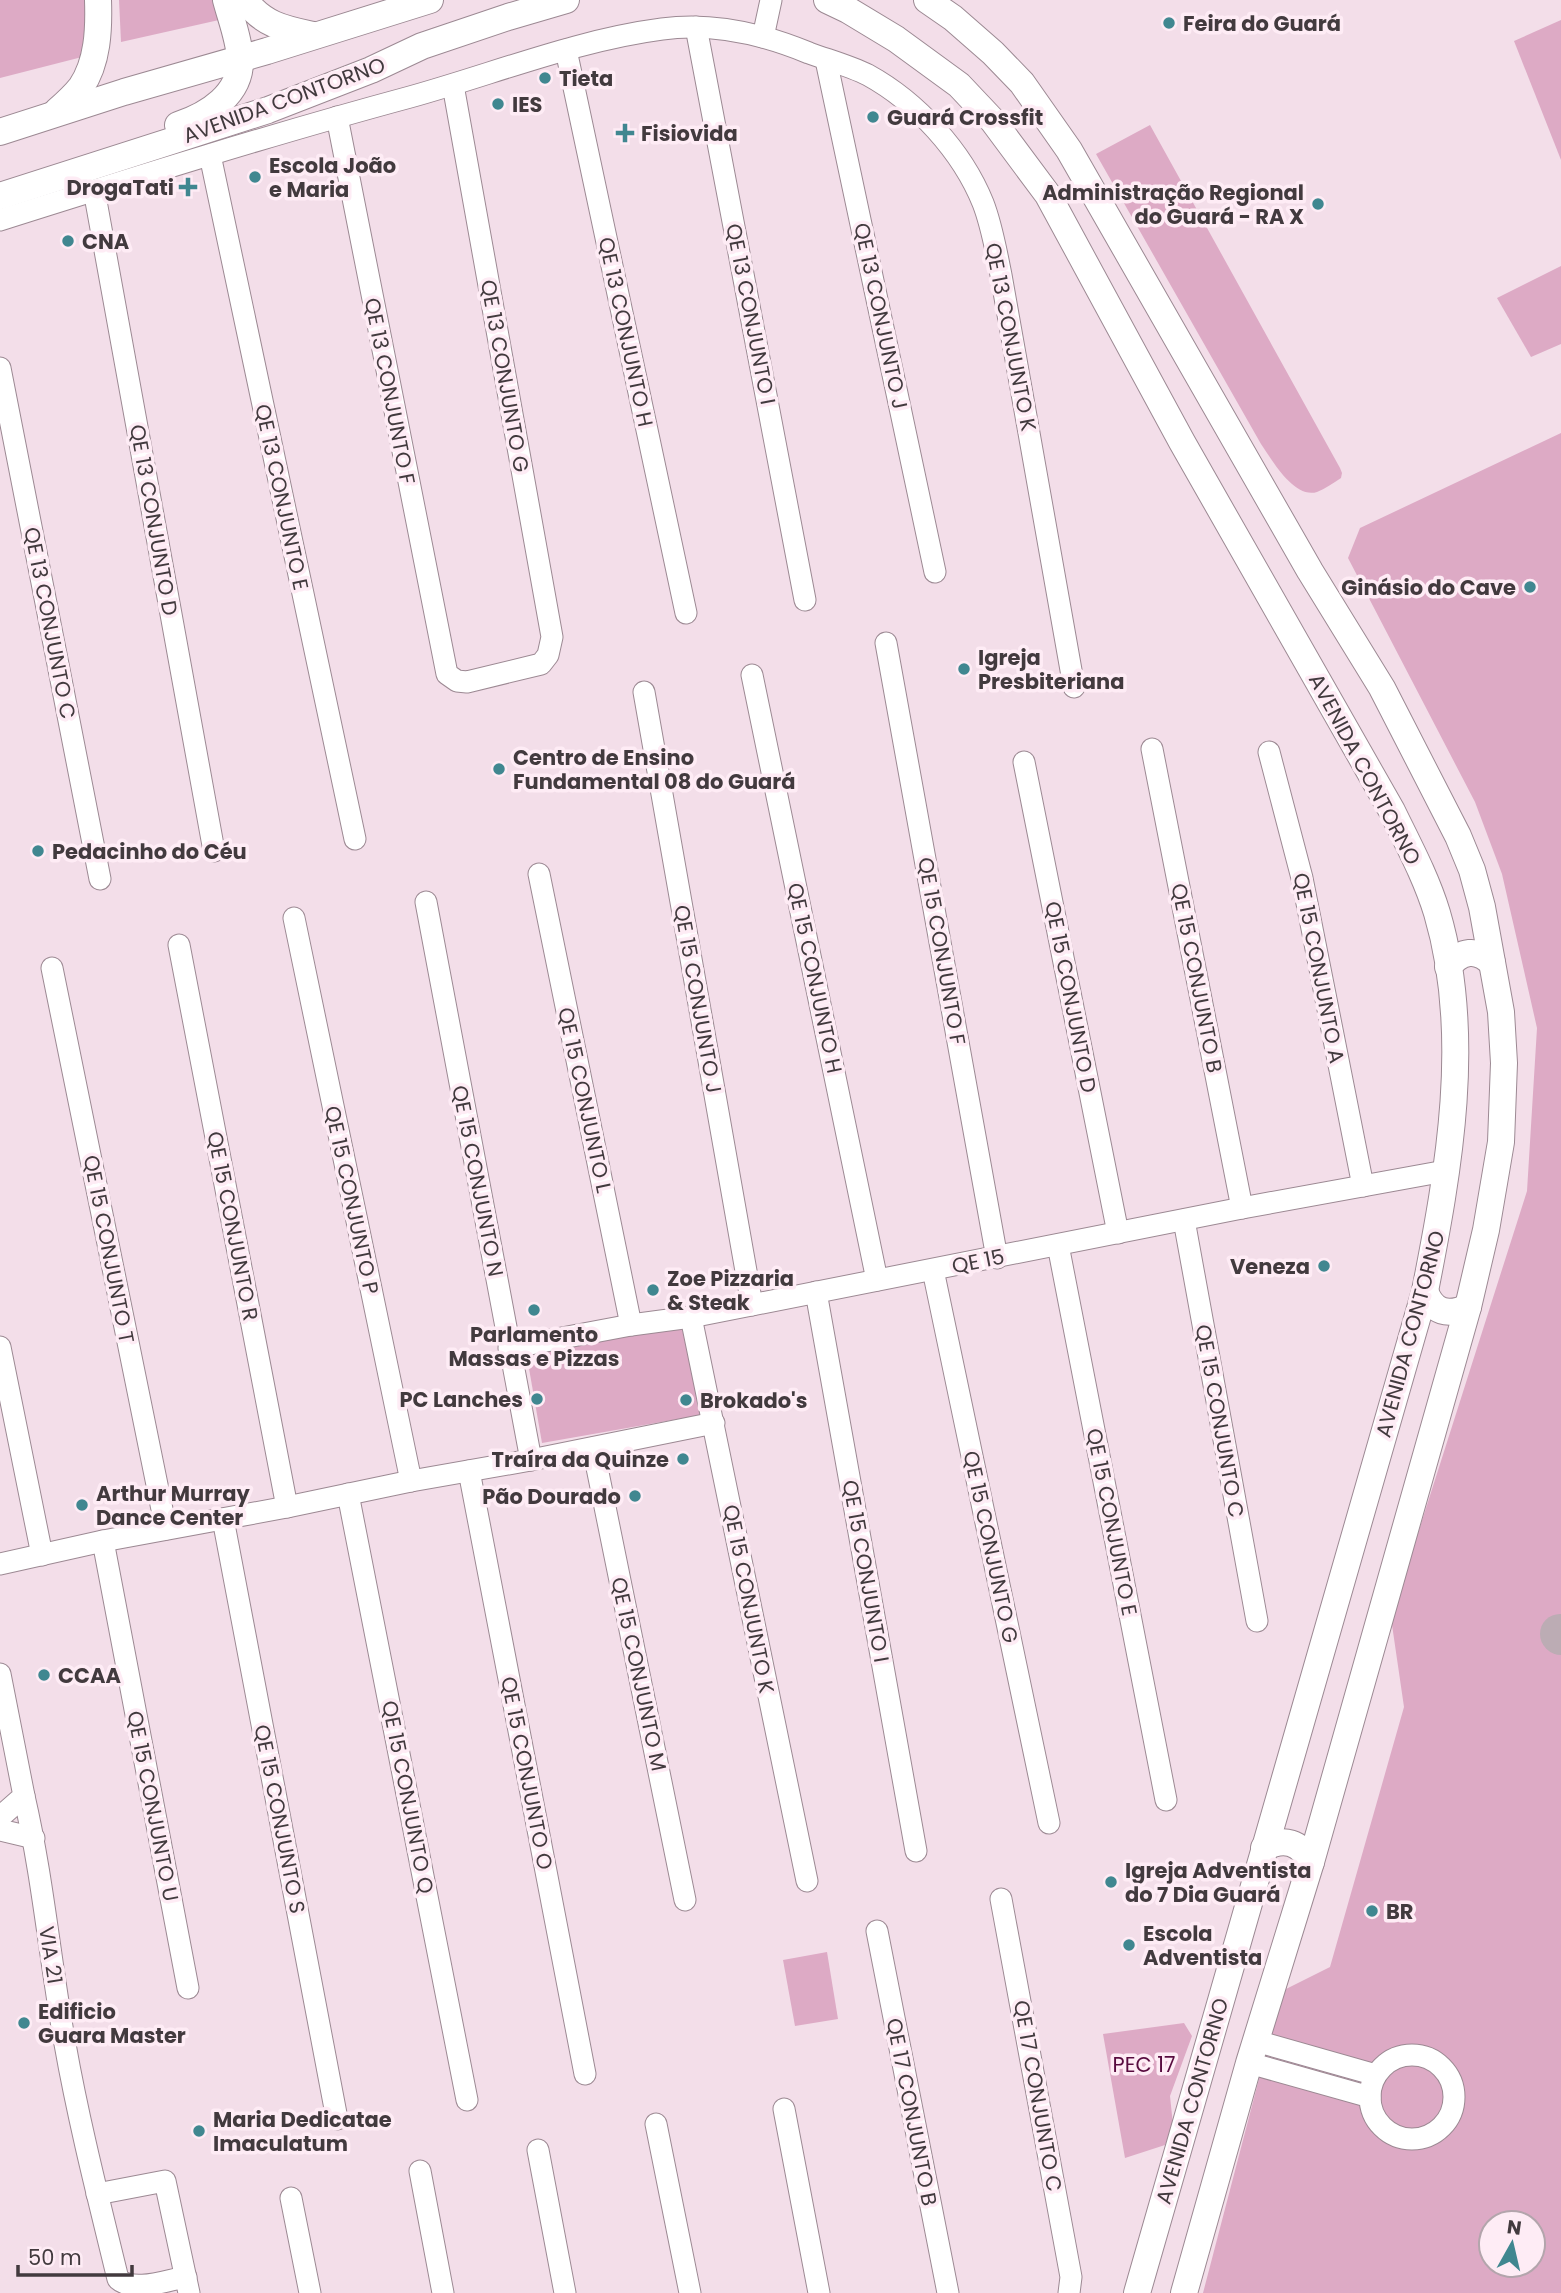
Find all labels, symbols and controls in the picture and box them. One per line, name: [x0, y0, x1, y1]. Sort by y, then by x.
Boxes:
place label: Feira do Guará: [1183, 9, 1341, 38]
marker: Feira do Guará: [1161, 15, 1177, 31]
street label: AVENIDA CONTORNO: [179, 50, 389, 150]
place label: Tieta: [559, 64, 613, 93]
marker: Tieta: [537, 70, 553, 86]
place label: IES: [512, 90, 543, 119]
marker: IES: [490, 96, 506, 112]
place label: Guará Crossfit: [887, 103, 1043, 132]
marker: Guará Crossfit: [865, 109, 881, 125]
place label: Fisiovida: [641, 119, 738, 148]
marker: Fisiovida: [615, 123, 635, 143]
place label: Escola João e Maria: [269, 151, 396, 204]
marker: Escola João e Maria: [247, 169, 263, 185]
place label: DrogaTati: [66, 173, 174, 202]
place label: Administração Regional do Guará - RA X: [1042, 178, 1304, 231]
marker: DrogaTati: [180, 179, 196, 195]
marker: Administração Regional do Guará - RA X: [1310, 196, 1326, 212]
street label: QE 13 CONJUNTO J: [847, 220, 915, 412]
street label: QE 13 CONJUNTO I: [719, 221, 783, 407]
place label: CNA: [82, 227, 130, 256]
marker: CNA: [60, 233, 76, 249]
street label: QE 13 CONJUNTO H: [592, 235, 660, 429]
street label: QE 13 CONJUNTO K: [979, 240, 1044, 434]
street label: QE 13 CONJUNTO G: [474, 277, 536, 475]
street label: QE 13 CONJUNTO F: [358, 295, 422, 487]
street label: QE 13 CONJUNTO E: [248, 401, 316, 593]
street label: QE 13 CONJUNTO D: [123, 422, 185, 618]
street label: QE 13 CONJUNTO C: [17, 525, 83, 721]
place label: Ginásio do Cave: [1341, 573, 1516, 602]
marker: Ginásio do Cave: [1522, 579, 1538, 595]
place label: Igreja Presbiteriana: [978, 643, 1125, 696]
marker: Igreja Presbiteriana: [956, 661, 972, 677]
street label: AVENIDA CONTORNO: [1302, 668, 1428, 870]
place label: Centro de Ensino Fundamental 08 do Guará: [513, 743, 796, 796]
marker: Centro de Ensino Fundamental 08 do Guará: [491, 761, 507, 777]
place label: Pedacinho do Céu: [52, 837, 247, 866]
marker: Pedacinho do Céu: [30, 843, 46, 859]
street label: QE 15 CONJUNTO F: [911, 855, 973, 1047]
street label: QE 15 CONJUNTO A: [1286, 870, 1352, 1066]
street label: QE 15 CONJUNTO H: [781, 880, 849, 1076]
street label: QE 15 CONJUNTO B: [1164, 881, 1230, 1075]
street label: QE 15 CONJUNTO D: [1038, 899, 1104, 1095]
street label: QE 15 CONJUNTO J: [667, 903, 729, 1095]
street label: QE 15 CONJUNTO L: [551, 1005, 619, 1195]
street label: QE 15 CONJUNTO N: [445, 1083, 511, 1279]
street label: QE 15 CONJUNTO P: [318, 1103, 386, 1297]
street label: QE 15 CONJUNTO R: [200, 1129, 266, 1323]
street label: QE 15 CONJUNTO T: [77, 1153, 141, 1345]
street label: AVENIDA CONTORNO: [1368, 1227, 1452, 1441]
street label: QE 15: [949, 1242, 1007, 1280]
place label: Veneza: [1230, 1252, 1310, 1281]
marker: Veneza: [1316, 1258, 1332, 1274]
place label: Zoe Pizzaria & Steak: [667, 1264, 794, 1317]
marker: Zoe Pizzaria & Steak: [645, 1282, 661, 1298]
marker: Parlamento Massas e Pizzas: [526, 1302, 542, 1318]
place label: Parlamento Massas e Pizzas: [449, 1320, 619, 1373]
street label: QE 15 CONJUNTO C: [1189, 1322, 1251, 1520]
place label: PC Lanches: [399, 1385, 523, 1414]
place label: Brokado's: [700, 1386, 807, 1415]
marker: PC Lanches: [529, 1391, 545, 1407]
marker: Brokado's: [678, 1392, 694, 1408]
street label: QE 15 CONJUNTO E: [1080, 1426, 1144, 1618]
place label: Traíra da Quinze: [492, 1445, 669, 1474]
street label: QE 15 CONJUNTO G: [956, 1448, 1026, 1646]
marker: Traíra da Quinze: [675, 1451, 691, 1467]
street label: QE 15 CONJUNTO I: [836, 1478, 896, 1664]
place label: Arthur Murray Dance Center: [96, 1479, 250, 1532]
place label: Pão Dourado: [482, 1482, 621, 1511]
marker: Pão Dourado: [627, 1488, 643, 1504]
marker: Arthur Murray Dance Center: [74, 1497, 90, 1513]
street label: QE 15 CONJUNTO K: [716, 1502, 782, 1696]
street label: QE 15 CONJUNTO M: [604, 1574, 674, 1774]
place label: CCAA: [58, 1661, 121, 1690]
marker: CCAA: [36, 1667, 52, 1683]
street label: QE 15 CONJUNTO O: [494, 1674, 560, 1872]
street label: QE 15 CONJUNTO Q: [375, 1698, 441, 1896]
street label: QE 15 CONJUNTO U: [120, 1708, 186, 1904]
street label: QE 15 CONJUNTO S: [247, 1722, 313, 1916]
place label: Igreja Adventista do 7 Dia Guará: [1125, 1856, 1311, 1909]
marker: Igreja Adventista do 7 Dia Guará: [1103, 1874, 1119, 1890]
place label: BR: [1386, 1897, 1414, 1926]
marker: BR: [1364, 1903, 1380, 1919]
place label: Escola Adventista: [1143, 1919, 1262, 1972]
street label: VIA 21: [32, 1924, 70, 1986]
marker: Escola Adventista: [1121, 1937, 1137, 1953]
street label: AVENIDA CONTORNO: [1149, 1995, 1235, 2207]
place label: Edificio Guara Master: [38, 1997, 186, 2050]
street label: QE 17 CONJUNTO C: [1007, 1998, 1069, 2194]
marker: Edificio Guara Master: [16, 2015, 32, 2031]
street label: QE 17 CONJUNTO B: [880, 2016, 944, 2208]
park label: PEC 17: [1113, 2050, 1175, 2079]
place label: Maria Dedicatae Imaculatum: [213, 2105, 392, 2158]
marker: Maria Dedicatae Imaculatum: [191, 2123, 207, 2139]
north arrow: [1477, 2209, 1547, 2279]
text: N: [1505, 2213, 1523, 2242]
scale bar: [18, 2234, 131, 2278]
text: 50 m: [28, 2243, 82, 2272]

